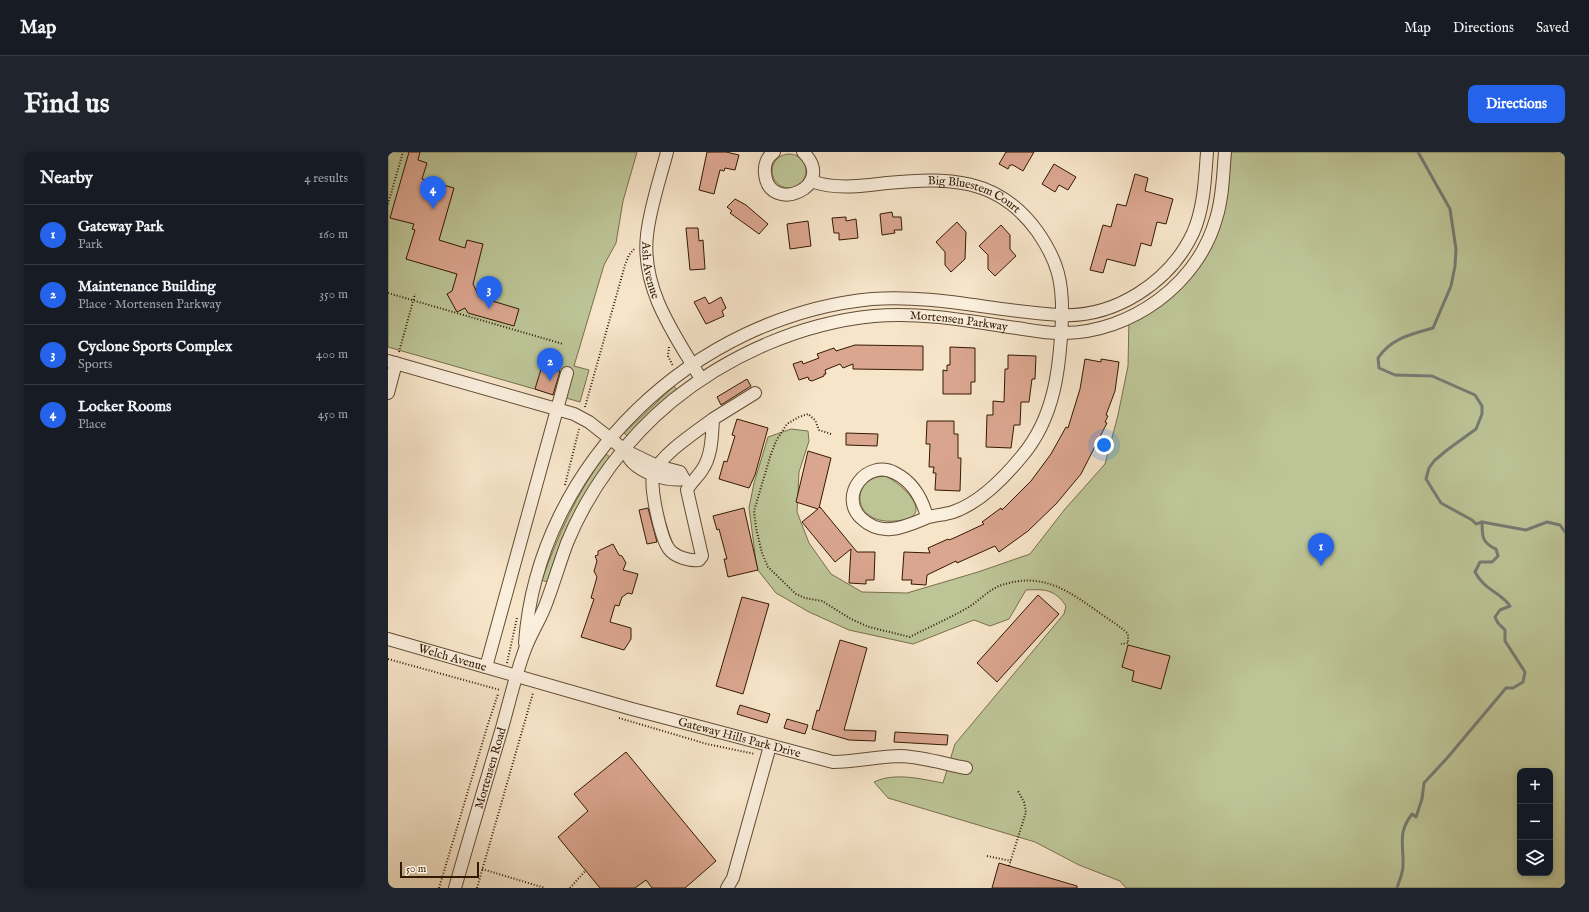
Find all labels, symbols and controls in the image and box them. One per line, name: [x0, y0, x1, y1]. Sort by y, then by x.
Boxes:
text: Map: [20, 16, 56, 40]
text: Map: [1404, 19, 1431, 37]
text: Directions: [1453, 19, 1514, 37]
text: Saved: [1536, 19, 1569, 37]
button: Directions: [1468, 85, 1565, 123]
text: Find us: [24, 87, 110, 122]
text: Nearby: [40, 168, 93, 189]
text: 4 results: [304, 170, 348, 187]
street label: Big Bluestem Court: [928, 173, 1024, 216]
pin: 4: [420, 176, 446, 209]
text: Gateway Park: [78, 217, 164, 236]
text: 1: [51, 226, 55, 243]
text: 160 m: [318, 226, 348, 243]
text: Park: [78, 236, 103, 253]
street label: Ash Avenue: [639, 240, 664, 301]
pin: 3: [476, 276, 502, 309]
text: Maintenance Building: [78, 277, 216, 296]
text: 2: [50, 286, 56, 303]
text: 350 m: [319, 286, 348, 303]
text: Place · Mortensen Parkway: [78, 296, 221, 313]
street label: Mortensen Parkway: [910, 308, 1009, 334]
text: Cyclone Sports Complex: [78, 337, 232, 356]
text: 3: [51, 346, 55, 363]
text: 400 m: [316, 346, 348, 363]
pin: 2: [537, 348, 563, 381]
text: Sports: [78, 356, 113, 373]
text: Locker Rooms: [78, 397, 171, 416]
text: 4: [50, 406, 56, 423]
text: 450 m: [318, 406, 348, 423]
text: Place: [78, 416, 106, 433]
your location: [1094, 435, 1114, 455]
pin: 1: [1308, 533, 1334, 566]
street label: Welch Avenue: [416, 641, 489, 675]
street label: Gateway Hills Park Drive: [676, 714, 803, 761]
street label: Mortensen Road: [471, 725, 509, 810]
map controls: [1517, 768, 1553, 876]
button: +: [1517, 768, 1553, 804]
button: −: [1517, 804, 1553, 840]
button: layers: [1517, 840, 1553, 876]
scale bar: [400, 860, 479, 879]
text: 50 m: [406, 862, 426, 876]

